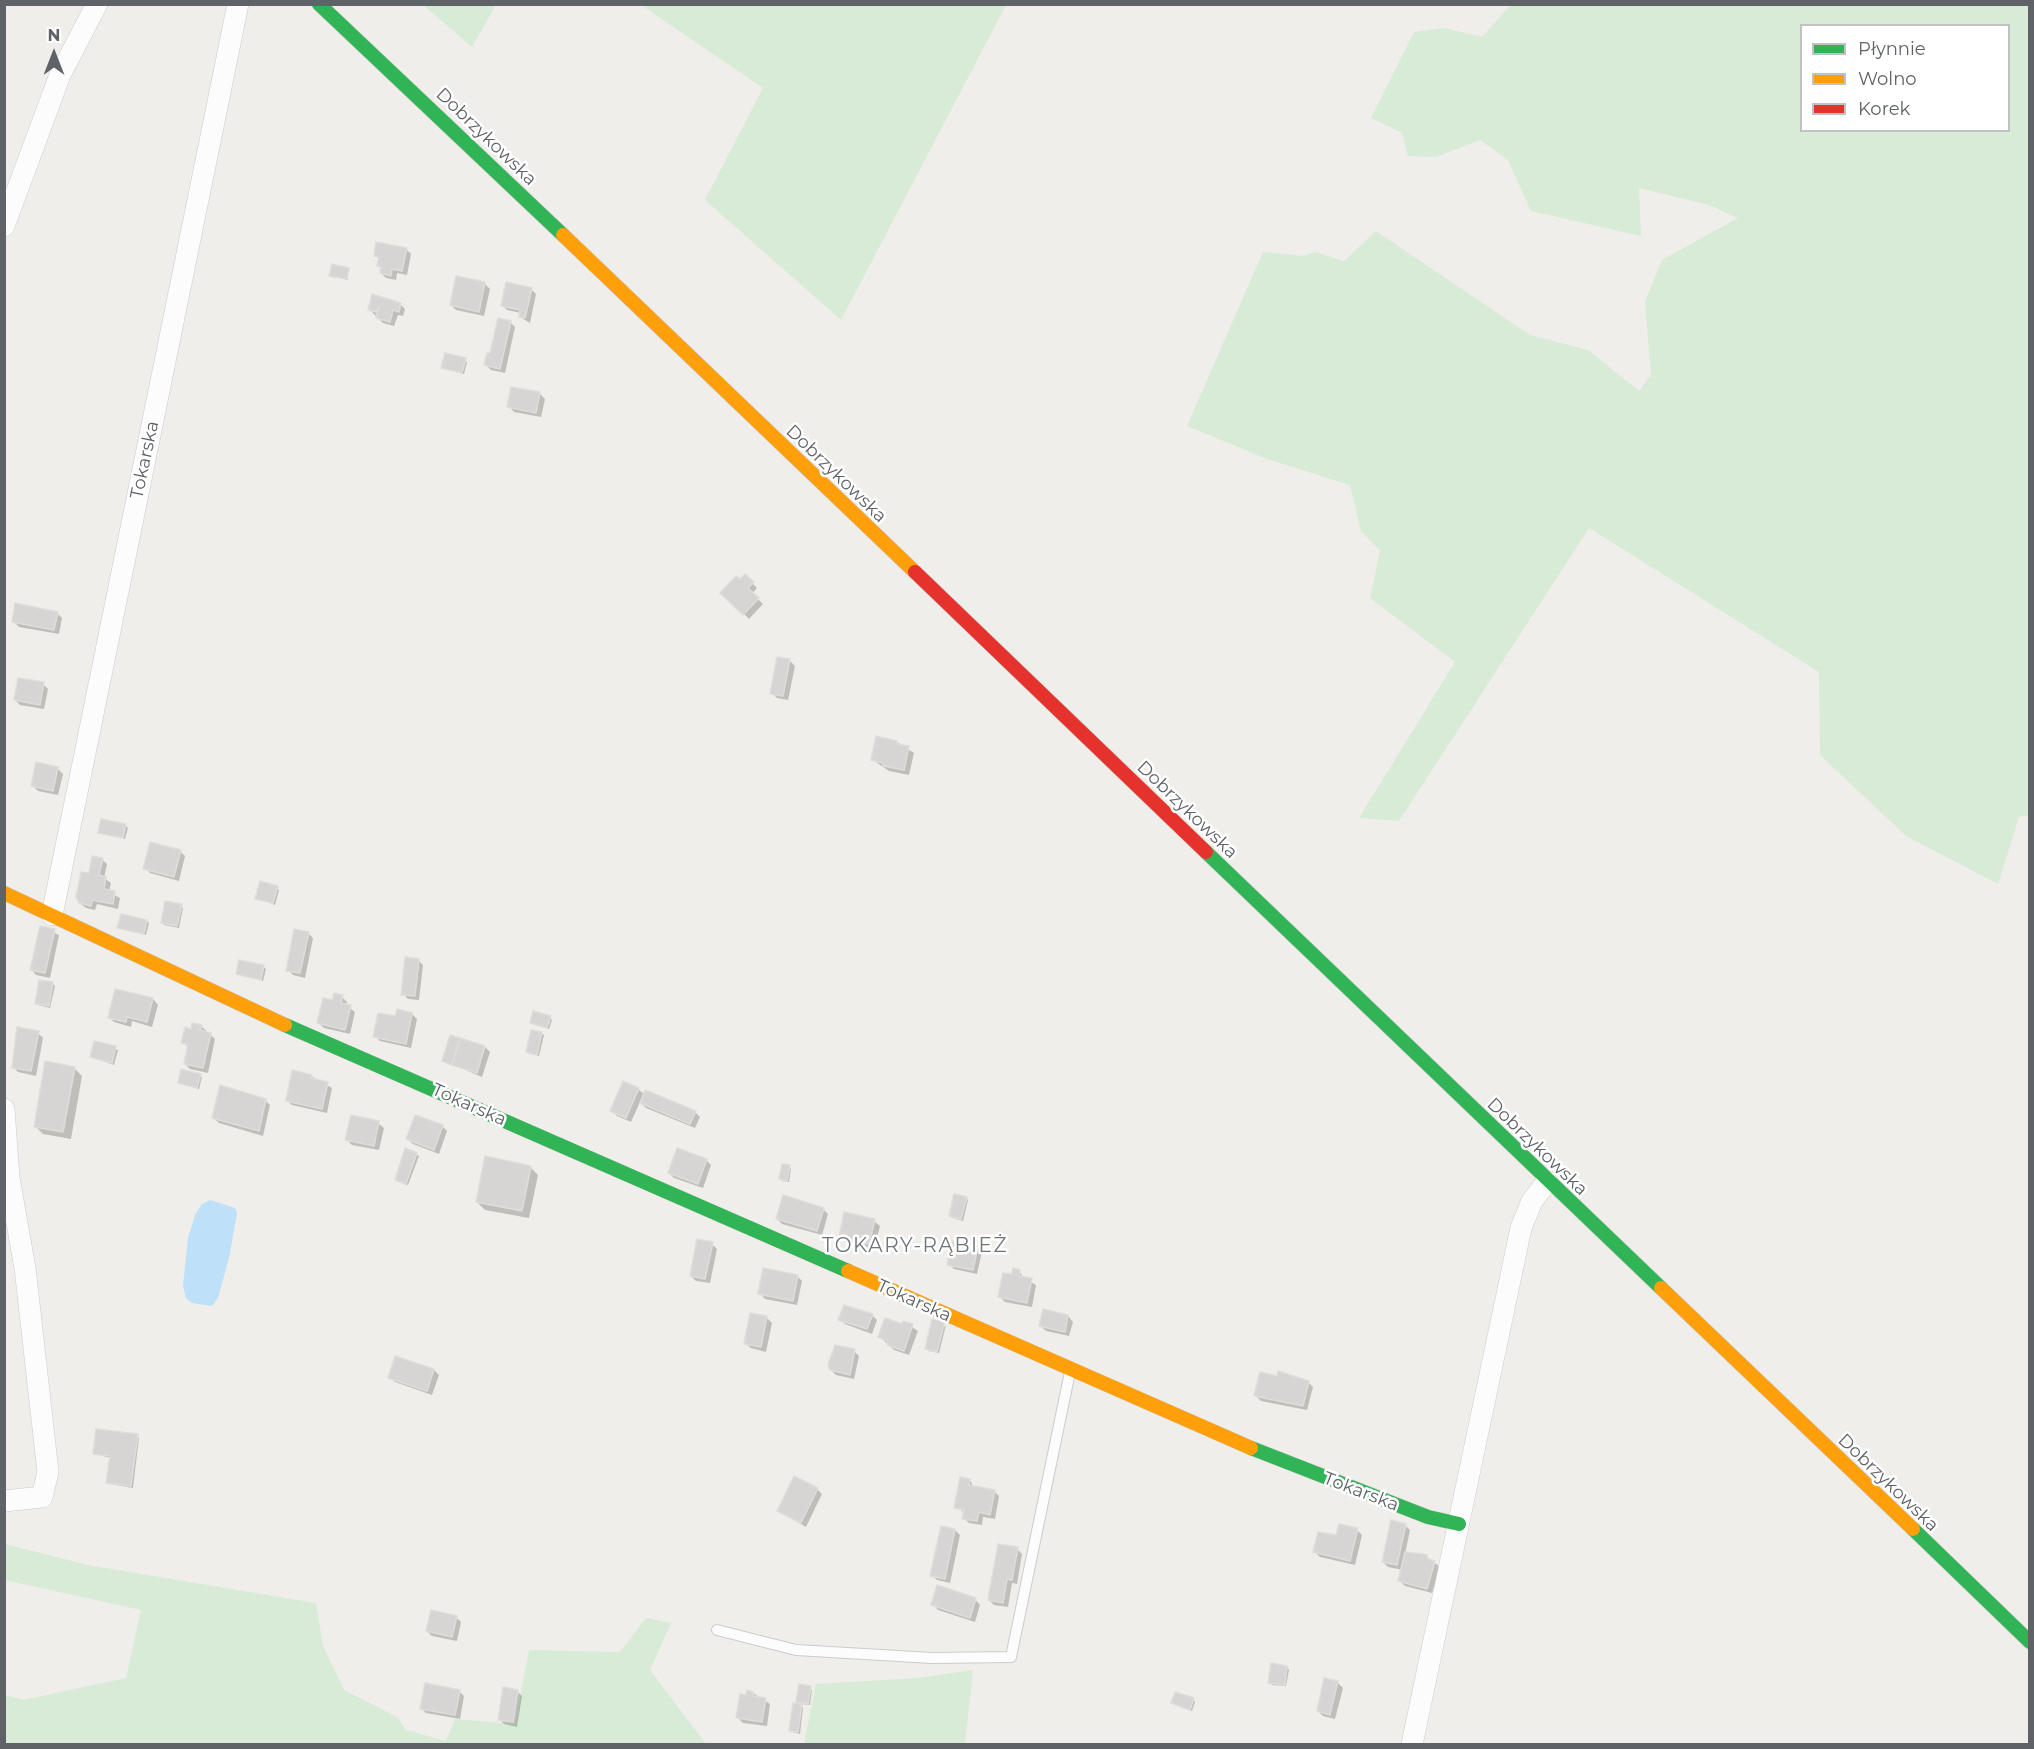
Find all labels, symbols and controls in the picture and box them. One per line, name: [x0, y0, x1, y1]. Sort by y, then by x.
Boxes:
north arrow: [24, 24, 84, 84]
legend: [1800, 24, 2010, 132]
text: N: [48, 26, 60, 45]
text: Płynnie: [1858, 38, 1926, 60]
text: Wolno: [1858, 68, 1917, 90]
street label: Dobrzykowska: [431, 84, 541, 190]
text: Korek: [1858, 98, 1910, 120]
street label: Tokarska: [126, 419, 164, 501]
street label: Dobrzykowska: [781, 421, 891, 527]
street label: Dobrzykowska: [1132, 757, 1242, 863]
street label: Tokarska: [429, 1079, 509, 1131]
street label: Dobrzykowska: [1482, 1094, 1592, 1200]
district label: TOKARY-RĄBIEŻ: [822, 1234, 1008, 1258]
street label: Tokarska: [874, 1275, 954, 1327]
street label: Dobrzykowska: [1833, 1430, 1943, 1536]
street label: Tokarska: [1320, 1468, 1402, 1516]

